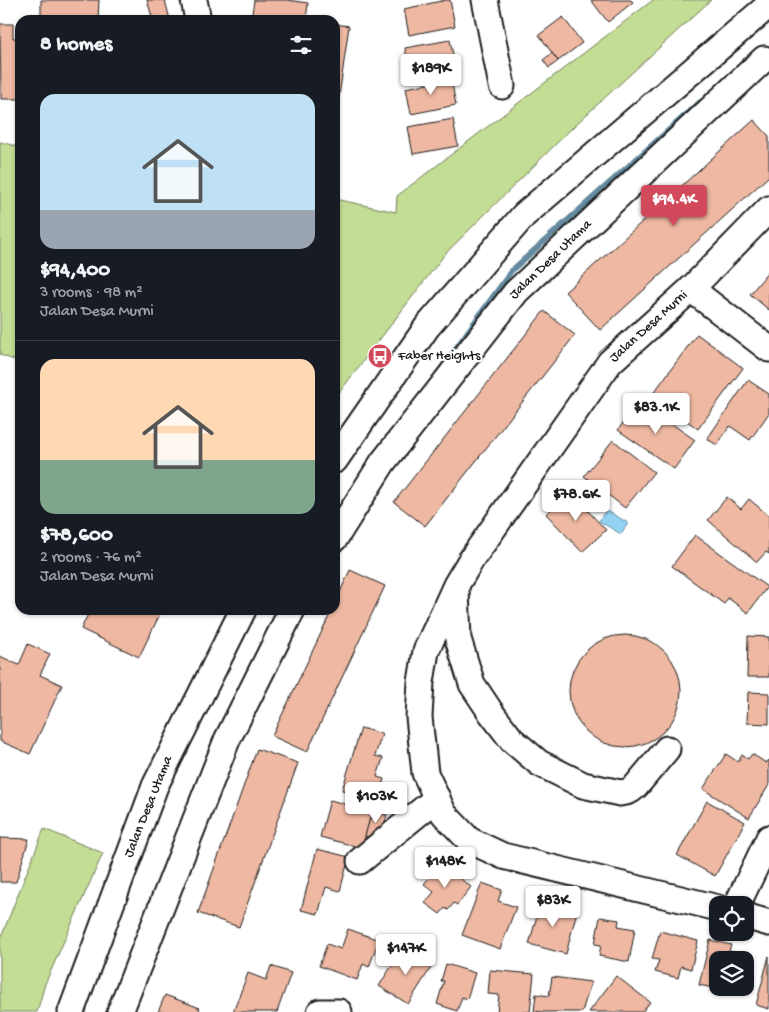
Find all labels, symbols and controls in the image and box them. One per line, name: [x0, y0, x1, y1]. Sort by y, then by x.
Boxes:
icon: filters: [287, 31, 315, 59]
text: 8 homes: [40, 33, 112, 58]
pin: $189K: [396, 54, 466, 96]
text: $189K: [411, 60, 451, 79]
icon: home: [133, 126, 223, 216]
pin: $94.4K: [633, 184, 715, 227]
text: $94.4K: [652, 191, 696, 210]
street label: Jalan Desa Utama: [506, 216, 597, 304]
text: $94,400: [40, 259, 110, 284]
text: 3 rooms · 98 m²: [40, 284, 142, 303]
street label: Jalan Desa Murni: [606, 287, 692, 367]
text: Jalan Desa Murni: [40, 303, 154, 322]
bus stop icon: Faber Heights: [367, 343, 393, 369]
place label: Faber Heights: [397, 348, 481, 365]
icon: home: [133, 392, 223, 482]
pin: $83.1K: [615, 392, 697, 435]
text: $83.1K: [634, 399, 678, 418]
pin: $78.6K: [535, 480, 617, 522]
text: $78.6K: [553, 486, 599, 505]
text: $78,600: [40, 524, 113, 549]
text: 2 rooms · 76 m²: [40, 549, 142, 568]
text: Jalan Desa Murni: [40, 568, 154, 587]
street label: Jalan Desa Utama: [121, 753, 178, 860]
pin: $103K: [341, 782, 411, 824]
text: $103K: [356, 788, 396, 807]
pin: $148K: [410, 846, 480, 889]
text: $148K: [426, 853, 464, 872]
pin: $83K: [523, 886, 583, 928]
text: $83K: [536, 892, 570, 911]
map controls: [709, 896, 754, 996]
button: locate: [709, 896, 754, 941]
pin: $147K: [371, 934, 441, 976]
text: $147K: [387, 940, 425, 959]
button: layers: [709, 951, 754, 996]

